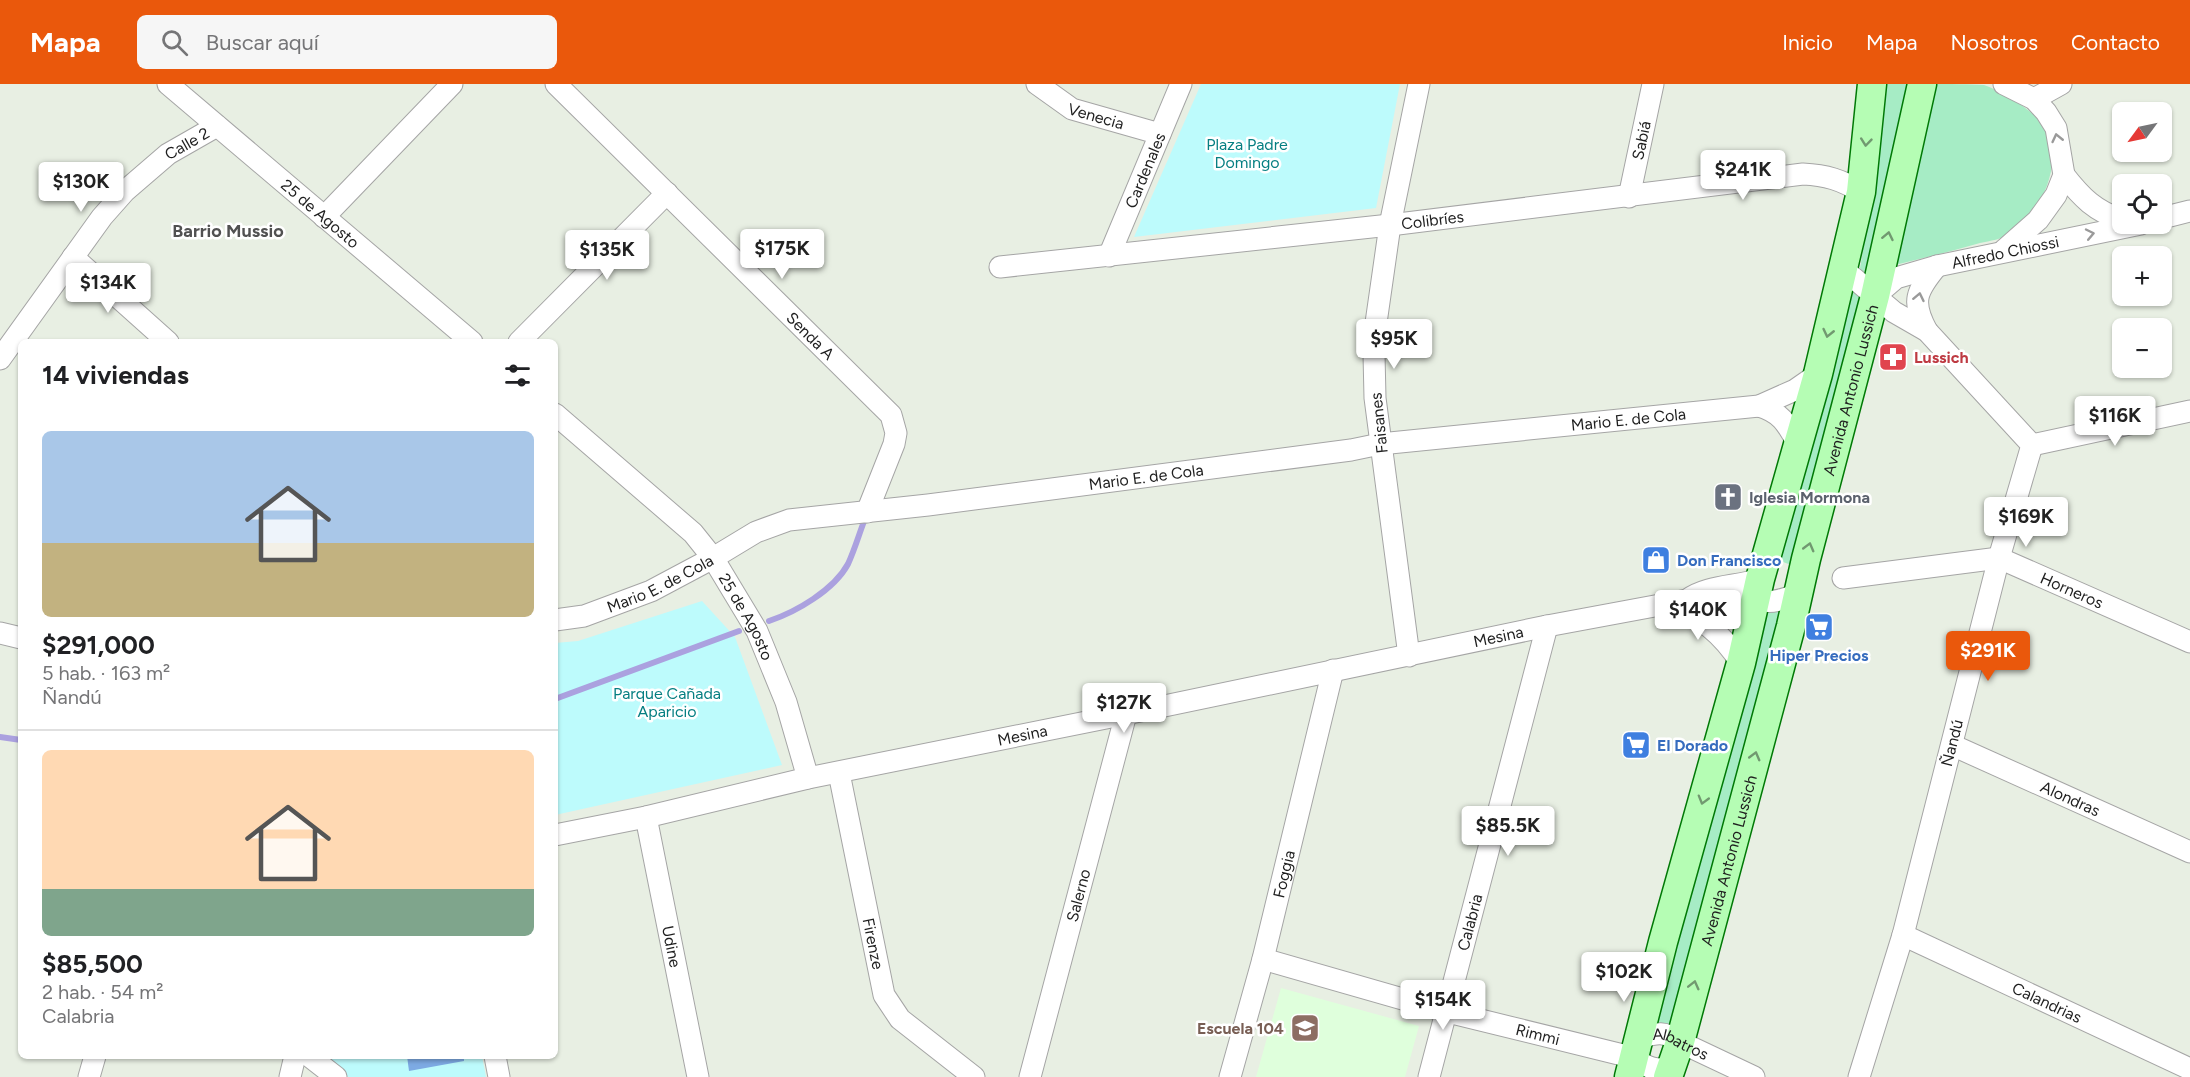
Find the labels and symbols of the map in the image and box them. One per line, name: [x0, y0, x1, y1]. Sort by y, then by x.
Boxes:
street label: Venecia: [1066, 99, 1126, 133]
north arrow: [2112, 102, 2172, 162]
street label: Sabiá: [1628, 119, 1654, 161]
street label: Calle 2: [161, 123, 213, 163]
street label: Cardenales: [1121, 130, 1169, 211]
one-way arrow: [2052, 133, 2065, 143]
park label: Plaza Padre Domingo: [1206, 135, 1288, 172]
one-way arrow: [1860, 138, 1873, 147]
pin: $241K: [1701, 150, 1785, 201]
pin: $130K: [39, 162, 123, 213]
street label: 25 de Agosto: [278, 175, 363, 252]
street label: Colibríes: [1400, 206, 1465, 233]
district label: Barrio Mussio: [172, 220, 284, 242]
pin: $175K: [740, 229, 824, 280]
one-way arrow: [2085, 229, 2095, 242]
pin: $135K: [565, 230, 649, 281]
one-way arrow: [1881, 231, 1894, 241]
street label: Alfredo Chiossi: [1950, 232, 2061, 272]
pin: $134K: [66, 263, 150, 314]
one-way arrow: [1912, 292, 1925, 302]
street label: Avenida Antonio Lussich: [1819, 302, 1882, 478]
street label: Senda A: [783, 308, 839, 364]
pin: $95K: [1358, 319, 1430, 370]
one-way arrow: [1822, 328, 1835, 338]
pharmacy icon: Lussich: [1877, 341, 1909, 373]
place label: Lussich: [1914, 348, 1969, 367]
street label: Faisanes: [1366, 392, 1392, 454]
pin: $116K: [2073, 396, 2157, 447]
street label: Mario E. de Cola: [1570, 404, 1687, 434]
street label: Mario E. de Cola: [1087, 460, 1204, 494]
church icon: Iglesia Mormona: [1712, 481, 1744, 513]
place label: Iglesia Mormona: [1749, 488, 1870, 507]
pin: $169K: [1984, 497, 2068, 548]
one-way arrow: [1802, 542, 1814, 553]
shop icon: Don Francisco: [1640, 544, 1672, 576]
street label: Mario E. de Cola: [604, 550, 716, 616]
place label: Don Francisco: [1677, 551, 1781, 570]
street label: Horneros: [2038, 568, 2106, 612]
street label: 25 de Agosto: [715, 570, 777, 663]
pin: $140K: [1656, 590, 1740, 641]
supermarket icon: Hiper Precios: [1803, 611, 1835, 643]
street label: Mesina: [1471, 622, 1525, 651]
pin: $291K: [1946, 631, 2030, 682]
place label: Hiper Precios: [1770, 646, 1869, 665]
pin: $127K: [1082, 683, 1166, 734]
park label: Parque Cañada Aparicio: [613, 684, 721, 721]
street label: Ñandú: [1937, 718, 1967, 768]
street label: Mesina: [996, 721, 1049, 749]
supermarket icon: El Dorado: [1620, 729, 1652, 761]
place label: El Dorado: [1657, 736, 1728, 755]
one-way arrow: [1748, 751, 1761, 761]
street label: Avenida Antonio Lussich: [1697, 773, 1760, 948]
street label: Alondras: [2038, 777, 2103, 820]
one-way arrow: [1698, 794, 1710, 805]
pin: $85.5K: [1459, 806, 1557, 857]
street label: Foggia: [1269, 848, 1299, 900]
street label: Salerno: [1062, 867, 1094, 924]
street label: Calabria: [1453, 892, 1486, 953]
street label: Firenze: [859, 916, 888, 971]
street label: Udine: [658, 924, 685, 969]
pin: $102K: [1582, 952, 1666, 1003]
street label: Calandrias: [2009, 978, 2085, 1027]
pin: $154K: [1401, 980, 1485, 1031]
one-way arrow: [1687, 980, 1700, 990]
school or university icon: Escuela 104: [1289, 1012, 1321, 1044]
place label: Escuela 104: [1197, 1019, 1284, 1038]
street label: Rimmi: [1514, 1020, 1562, 1049]
street label: Albatros: [1652, 1024, 1712, 1064]

